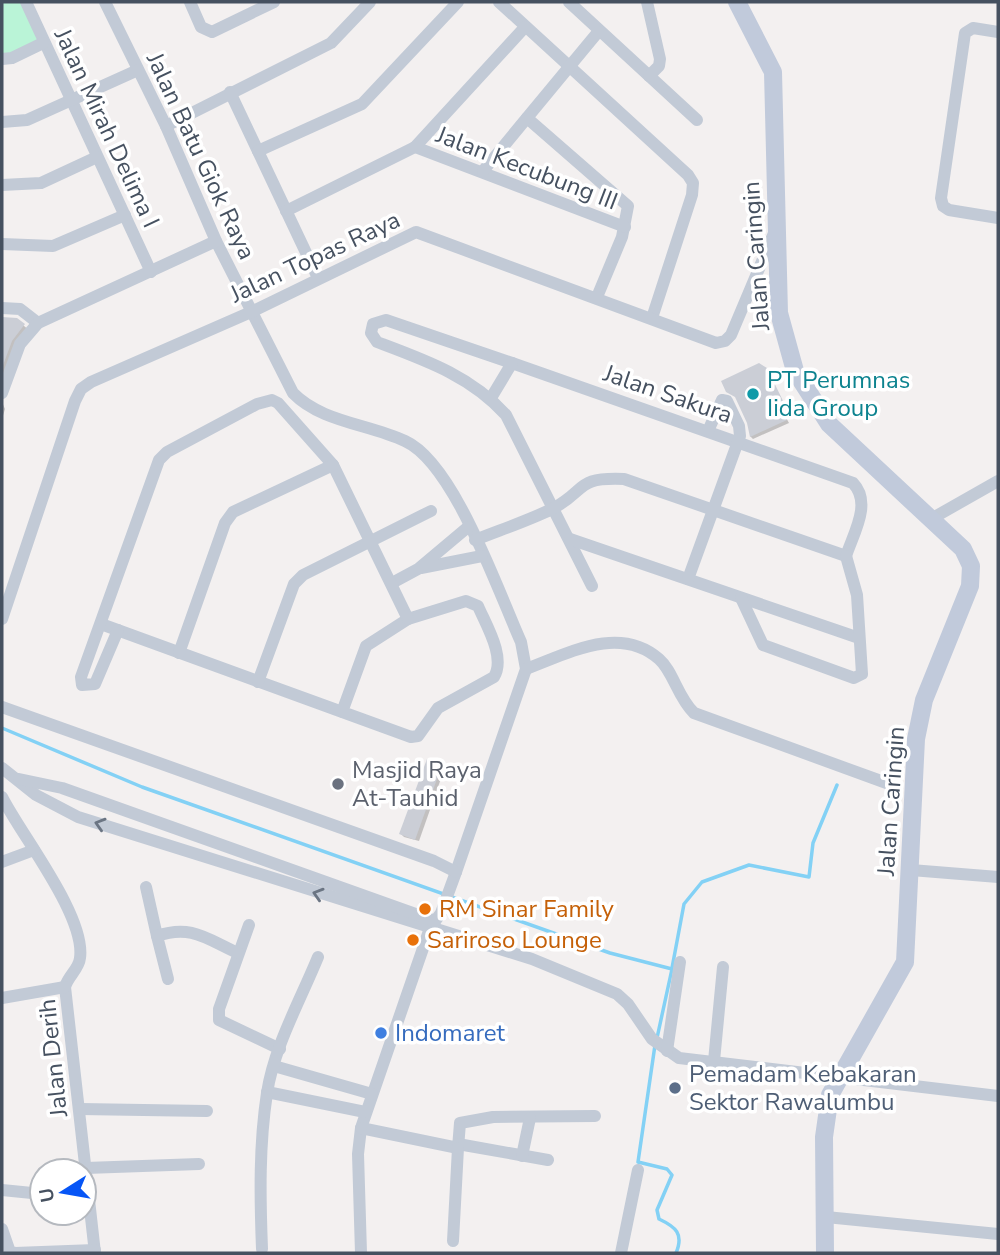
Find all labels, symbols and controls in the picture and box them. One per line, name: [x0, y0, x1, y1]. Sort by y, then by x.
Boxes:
street label: Jalan Mirah Delima I: [46, 22, 167, 233]
street label: Jalan Batu Giok Raya: [139, 46, 263, 265]
street label: Jalan Kecubung III: [431, 118, 622, 217]
street label: Jalan Caringin: [735, 180, 777, 333]
street label: Jalan Topas Raya: [224, 204, 405, 311]
street label: Jalan Sakura: [598, 357, 737, 431]
place label: PT Perumnas Iida Group: [767, 364, 910, 424]
marker: PT Perumnas Iida Group: [745, 386, 761, 402]
street label: Jalan Caringin: [870, 725, 912, 878]
place label: Masjid Raya At-Tauhid: [352, 754, 482, 814]
marker: Masjid Raya At-Tauhid: [330, 776, 346, 792]
one-way arrow: [95, 818, 107, 833]
one-way arrow: [313, 887, 325, 902]
place label: RM Sinar Family: [439, 893, 615, 925]
marker: RM Sinar Family: [417, 901, 433, 917]
place label: Sariroso Lounge: [427, 924, 602, 956]
marker: Sariroso Lounge: [405, 932, 421, 948]
street label: Jalan Derih: [31, 997, 75, 1120]
place label: Indomaret: [395, 1017, 506, 1049]
marker: Indomaret: [373, 1025, 389, 1041]
place label: Pemadam Kebakaran Sektor Rawalumbu: [689, 1058, 917, 1118]
marker: Pemadam Kebakaran Sektor Rawalumbu: [667, 1080, 683, 1096]
north arrow: [28, 1157, 98, 1227]
text: U: [33, 1186, 61, 1204]

